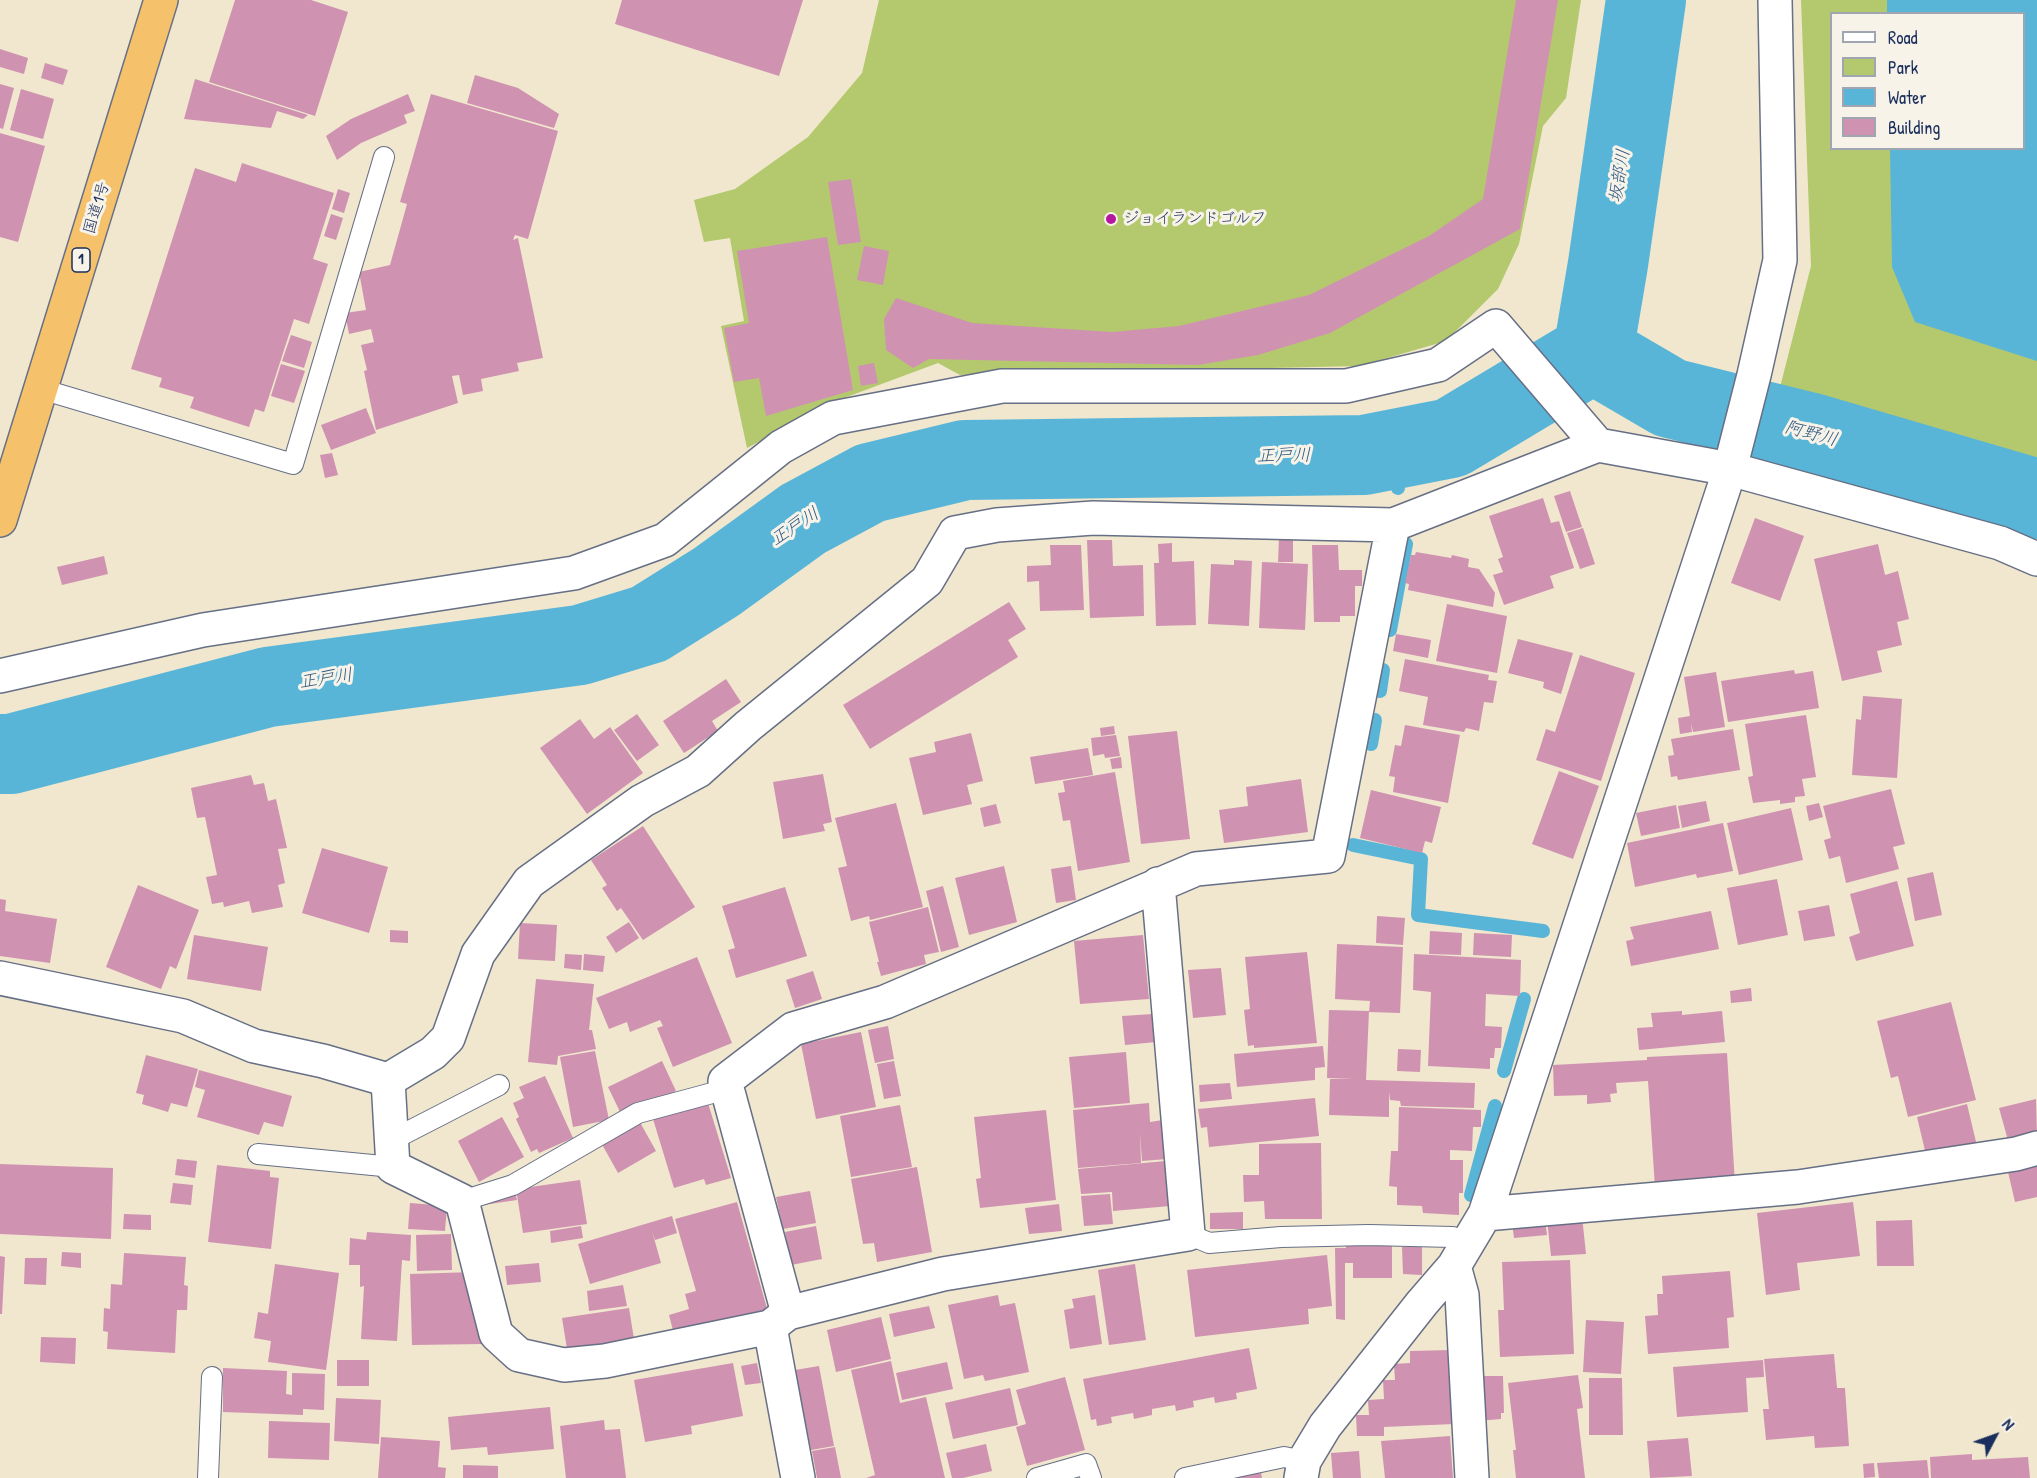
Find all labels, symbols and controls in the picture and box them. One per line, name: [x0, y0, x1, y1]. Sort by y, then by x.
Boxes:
legend: [1830, 12, 2025, 150]
text: Road: [1888, 25, 1918, 50]
text: Park: [1888, 55, 1918, 80]
text: Water: [1888, 85, 1926, 110]
text: Building: [1888, 115, 1940, 140]
water label: 坂部川: [1605, 148, 1635, 204]
street label: 国道1号: [80, 179, 114, 237]
place label: ジョイランドゴルフ: [1123, 209, 1267, 229]
marker: ジョイランドゴルフ: [1104, 212, 1118, 226]
road number: 1: [72, 248, 90, 272]
water label: 阿野川: [1782, 417, 1840, 451]
water label: 正戸川: [1257, 445, 1311, 467]
water label: 正戸川: [766, 503, 824, 551]
water label: 正戸川: [298, 665, 354, 693]
north arrow: [1965, 1406, 2025, 1466]
text: N: [1997, 1414, 2020, 1435]

